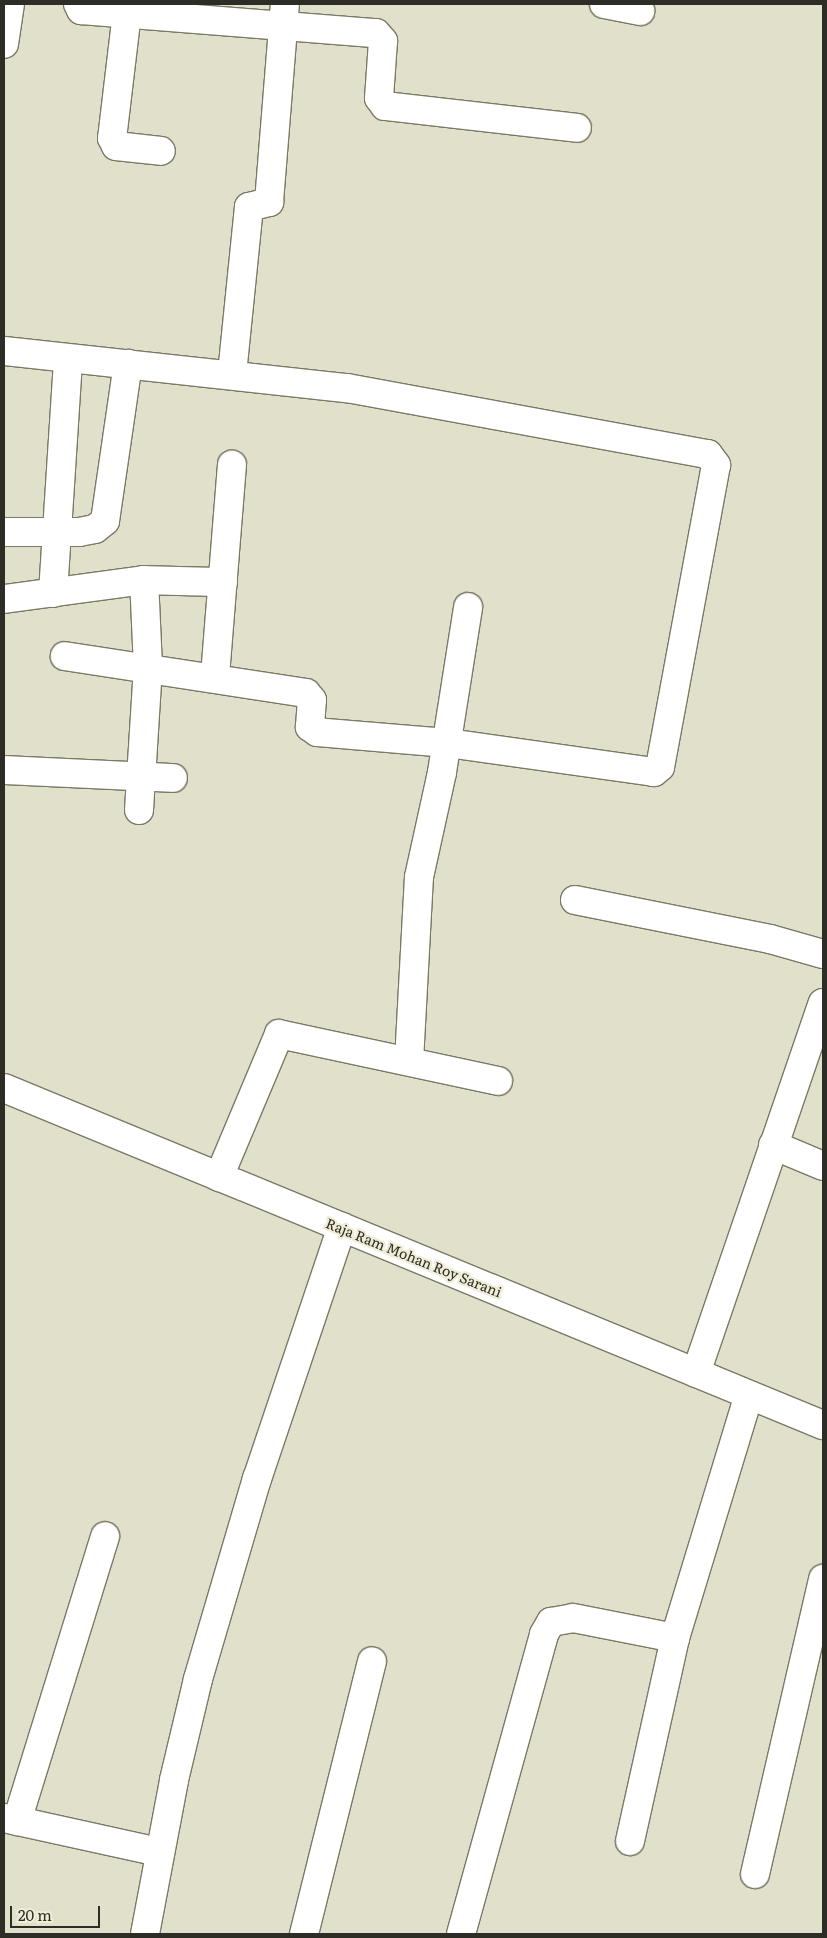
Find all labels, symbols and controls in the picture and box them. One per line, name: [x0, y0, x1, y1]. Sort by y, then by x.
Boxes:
street label: Raja Ram Mohan Roy Sarani: [324, 1214, 504, 1300]
scale bar: [12, 1896, 102, 1928]
text: 20 m: [18, 1903, 52, 1926]

